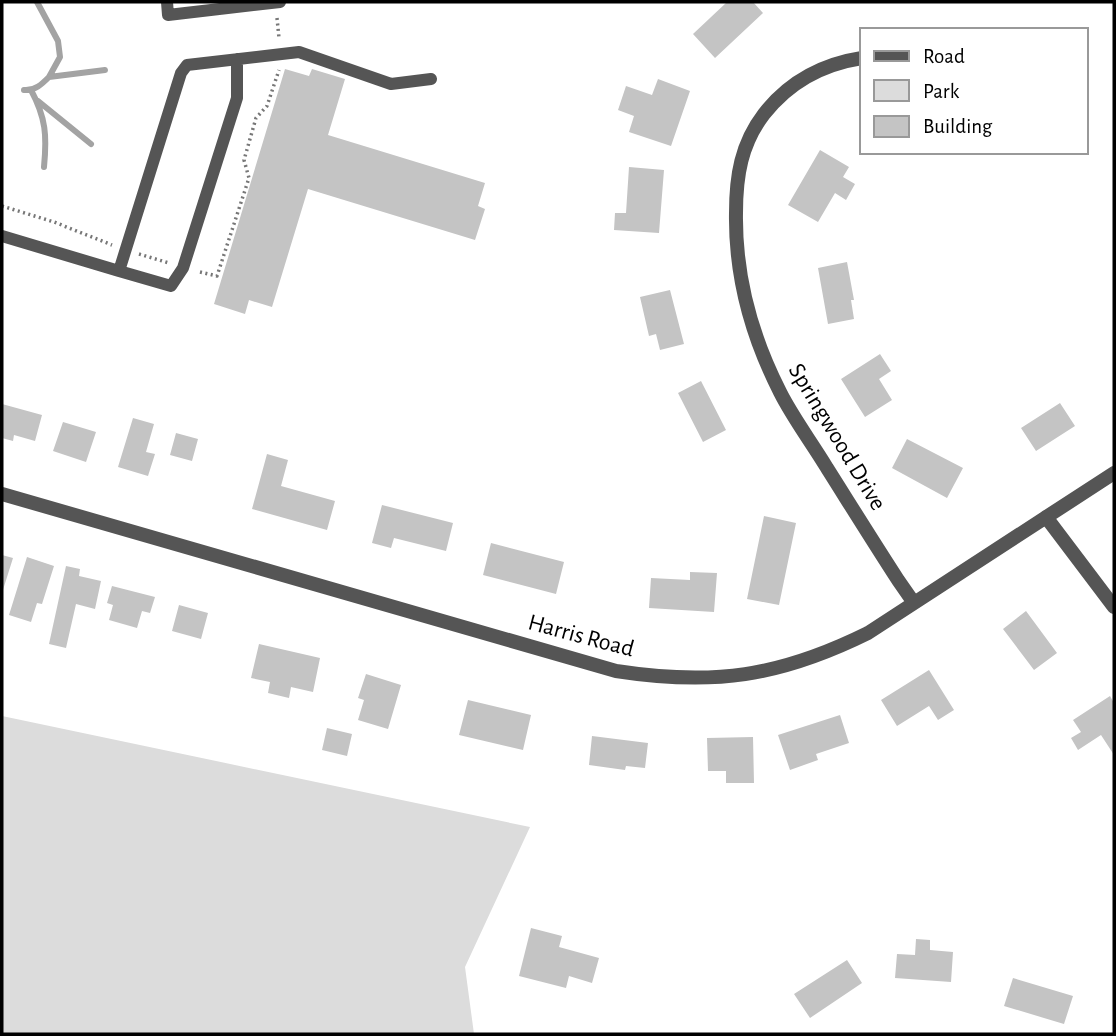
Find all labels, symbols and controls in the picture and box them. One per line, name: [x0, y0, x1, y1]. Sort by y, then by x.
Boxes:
legend: [860, 28, 1088, 154]
text: Road: [923, 46, 965, 67]
text: Park: [923, 81, 960, 102]
text: Building: [923, 116, 993, 137]
street label: Springwood Drive: [784, 359, 890, 515]
street label: Harris Road: [525, 610, 637, 662]

